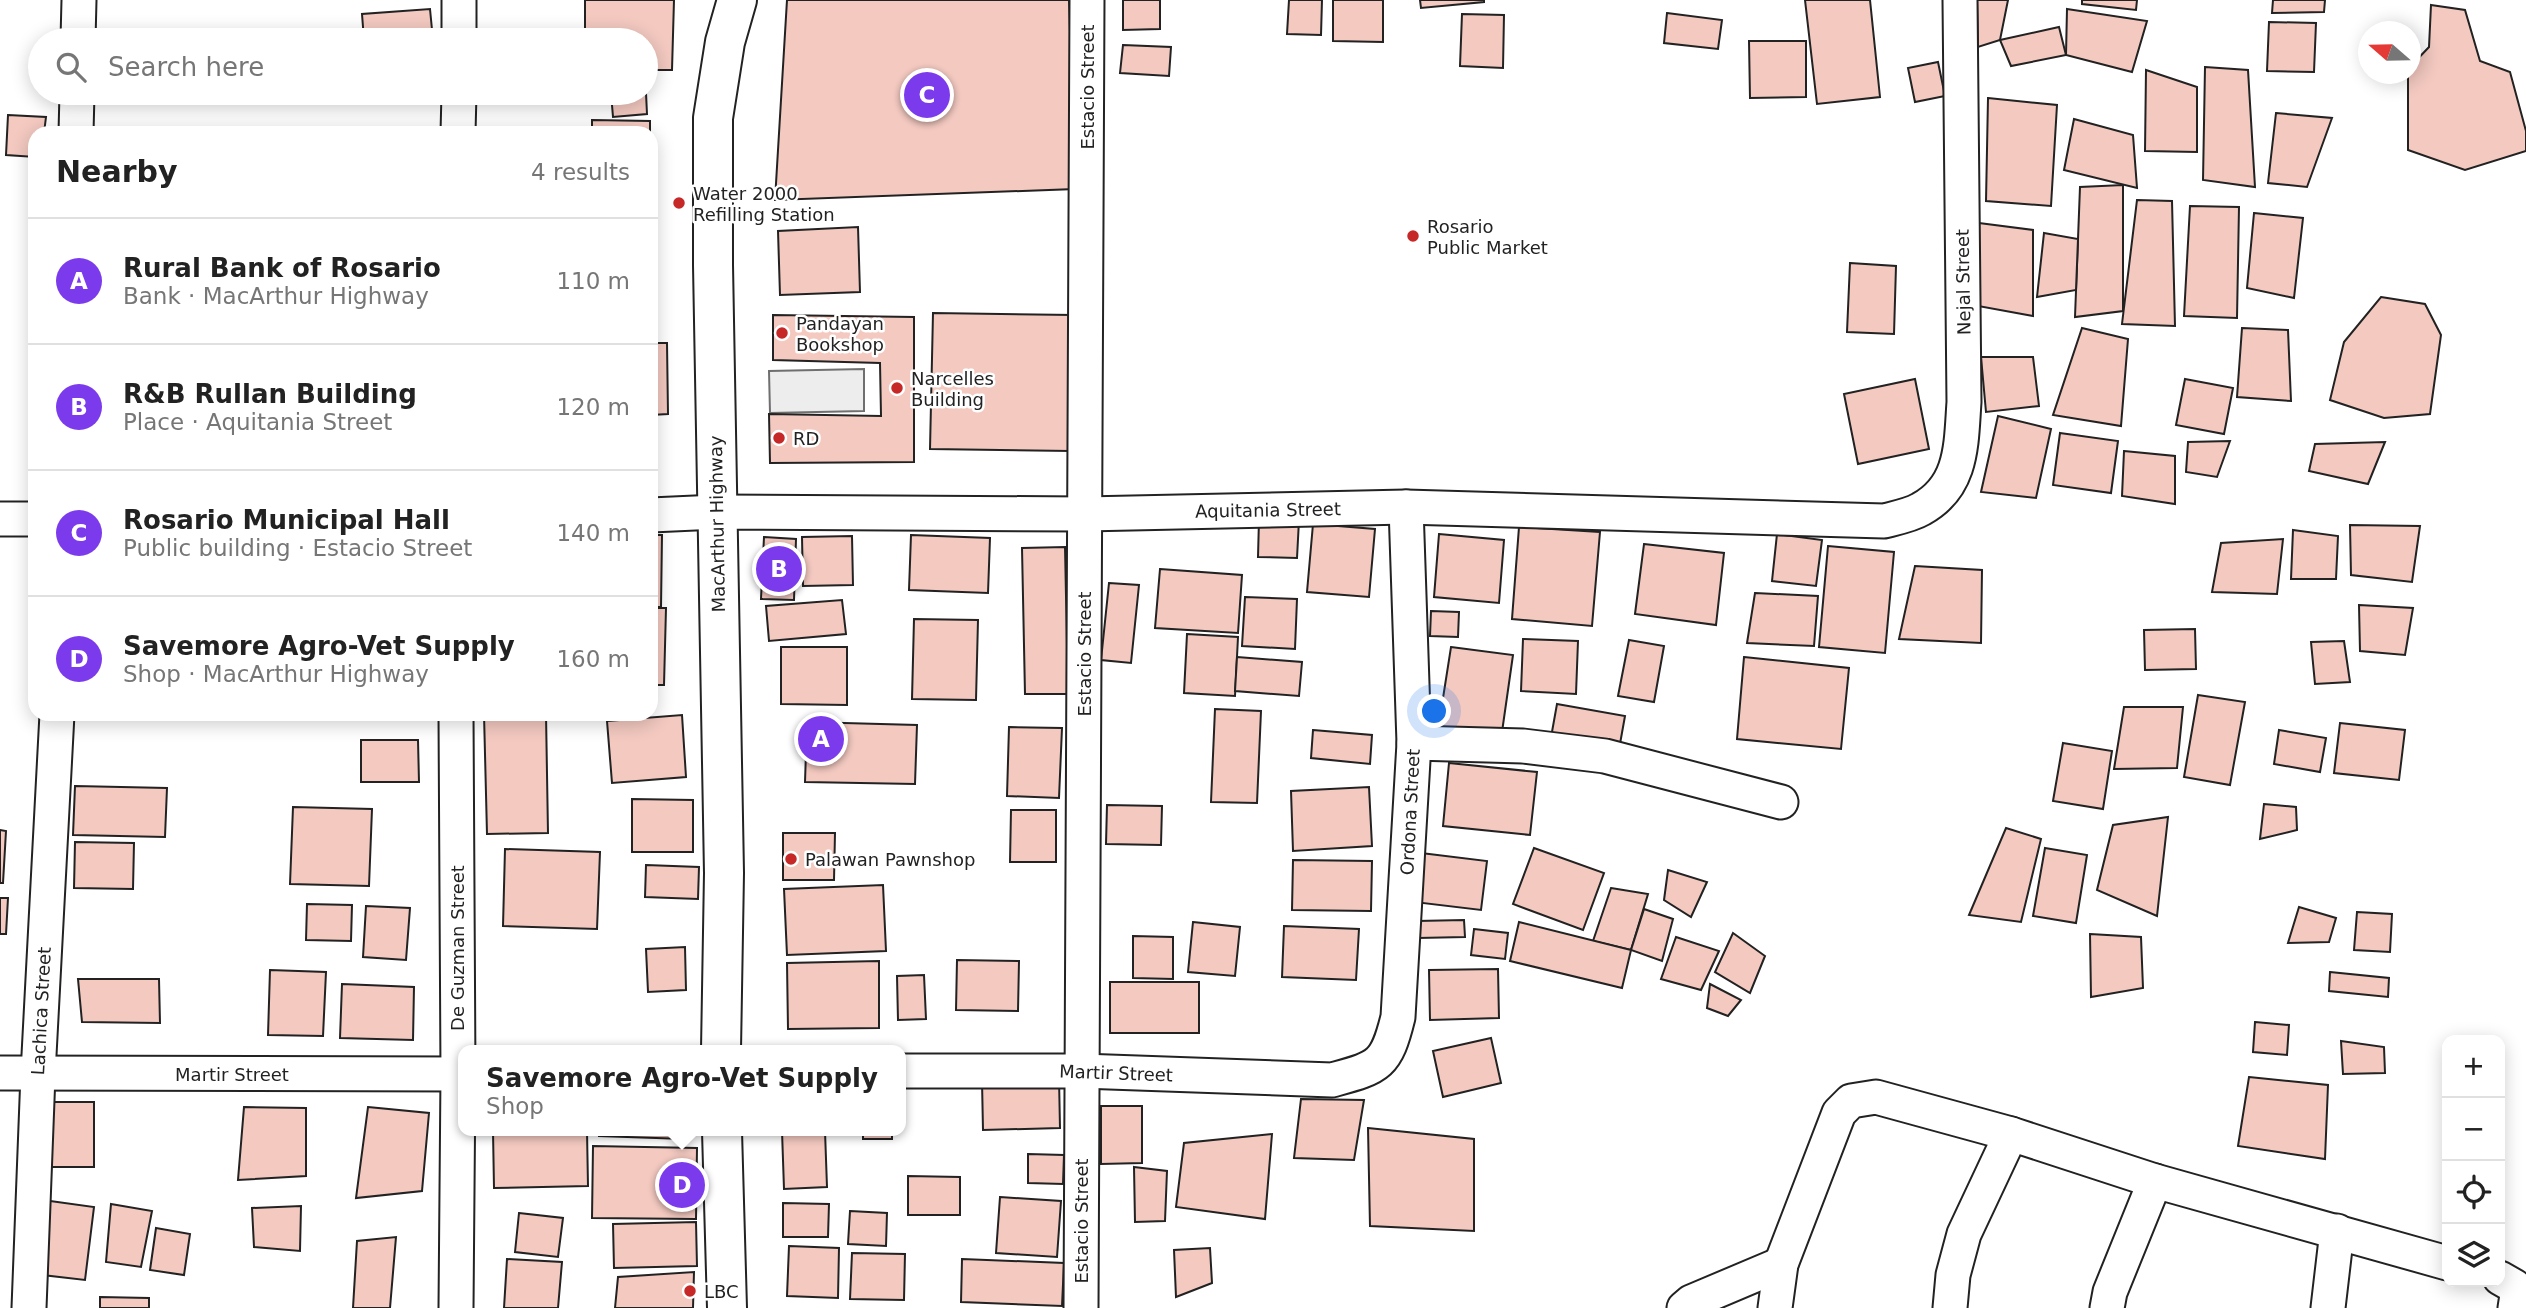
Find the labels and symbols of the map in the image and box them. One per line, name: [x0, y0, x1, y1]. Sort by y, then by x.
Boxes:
north arrow: [2358, 21, 2421, 84]
street label: Estacio Street: [1077, 24, 1098, 150]
pin: C: [904, 69, 950, 121]
place label: Water 2000 Refilling Station: [693, 183, 835, 225]
marker: Water 2000 Refilling Station: [671, 195, 687, 211]
place label: Rosario Public Market: [1427, 216, 1548, 258]
marker: Rosario Public Market: [1405, 228, 1421, 244]
street label: Nejal Street: [1952, 229, 1974, 335]
place label: Pandayan Bookshop: [796, 313, 884, 355]
marker: Pandayan Bookshop: [774, 325, 790, 341]
place label: Narcelles Building: [911, 368, 994, 410]
marker: Narcelles Building: [889, 380, 905, 396]
place label: RD: [793, 428, 819, 449]
marker: RD: [771, 430, 787, 446]
street label: MacArthur Highway: [705, 435, 729, 613]
street label: Aquitania Street: [1195, 498, 1341, 522]
pin: B: [756, 543, 802, 595]
street label: Estacio Street: [1074, 591, 1095, 717]
your location: [1417, 694, 1451, 728]
pin: A: [798, 713, 844, 765]
street label: Ordona Street: [1396, 748, 1424, 876]
place label: Palawan Pawnshop: [805, 849, 975, 870]
marker: Palawan Pawnshop: [783, 851, 799, 867]
street label: De Guzman Street: [447, 865, 468, 1031]
street label: Lachica Street: [27, 946, 55, 1076]
street label: Martir Street: [1059, 1061, 1173, 1085]
street label: Martir Street: [175, 1064, 289, 1085]
street label: Estacio Street: [1071, 1158, 1092, 1284]
pin: D: [659, 1159, 705, 1211]
place label: LBC: [704, 1281, 739, 1302]
marker: LBC: [682, 1283, 698, 1299]

